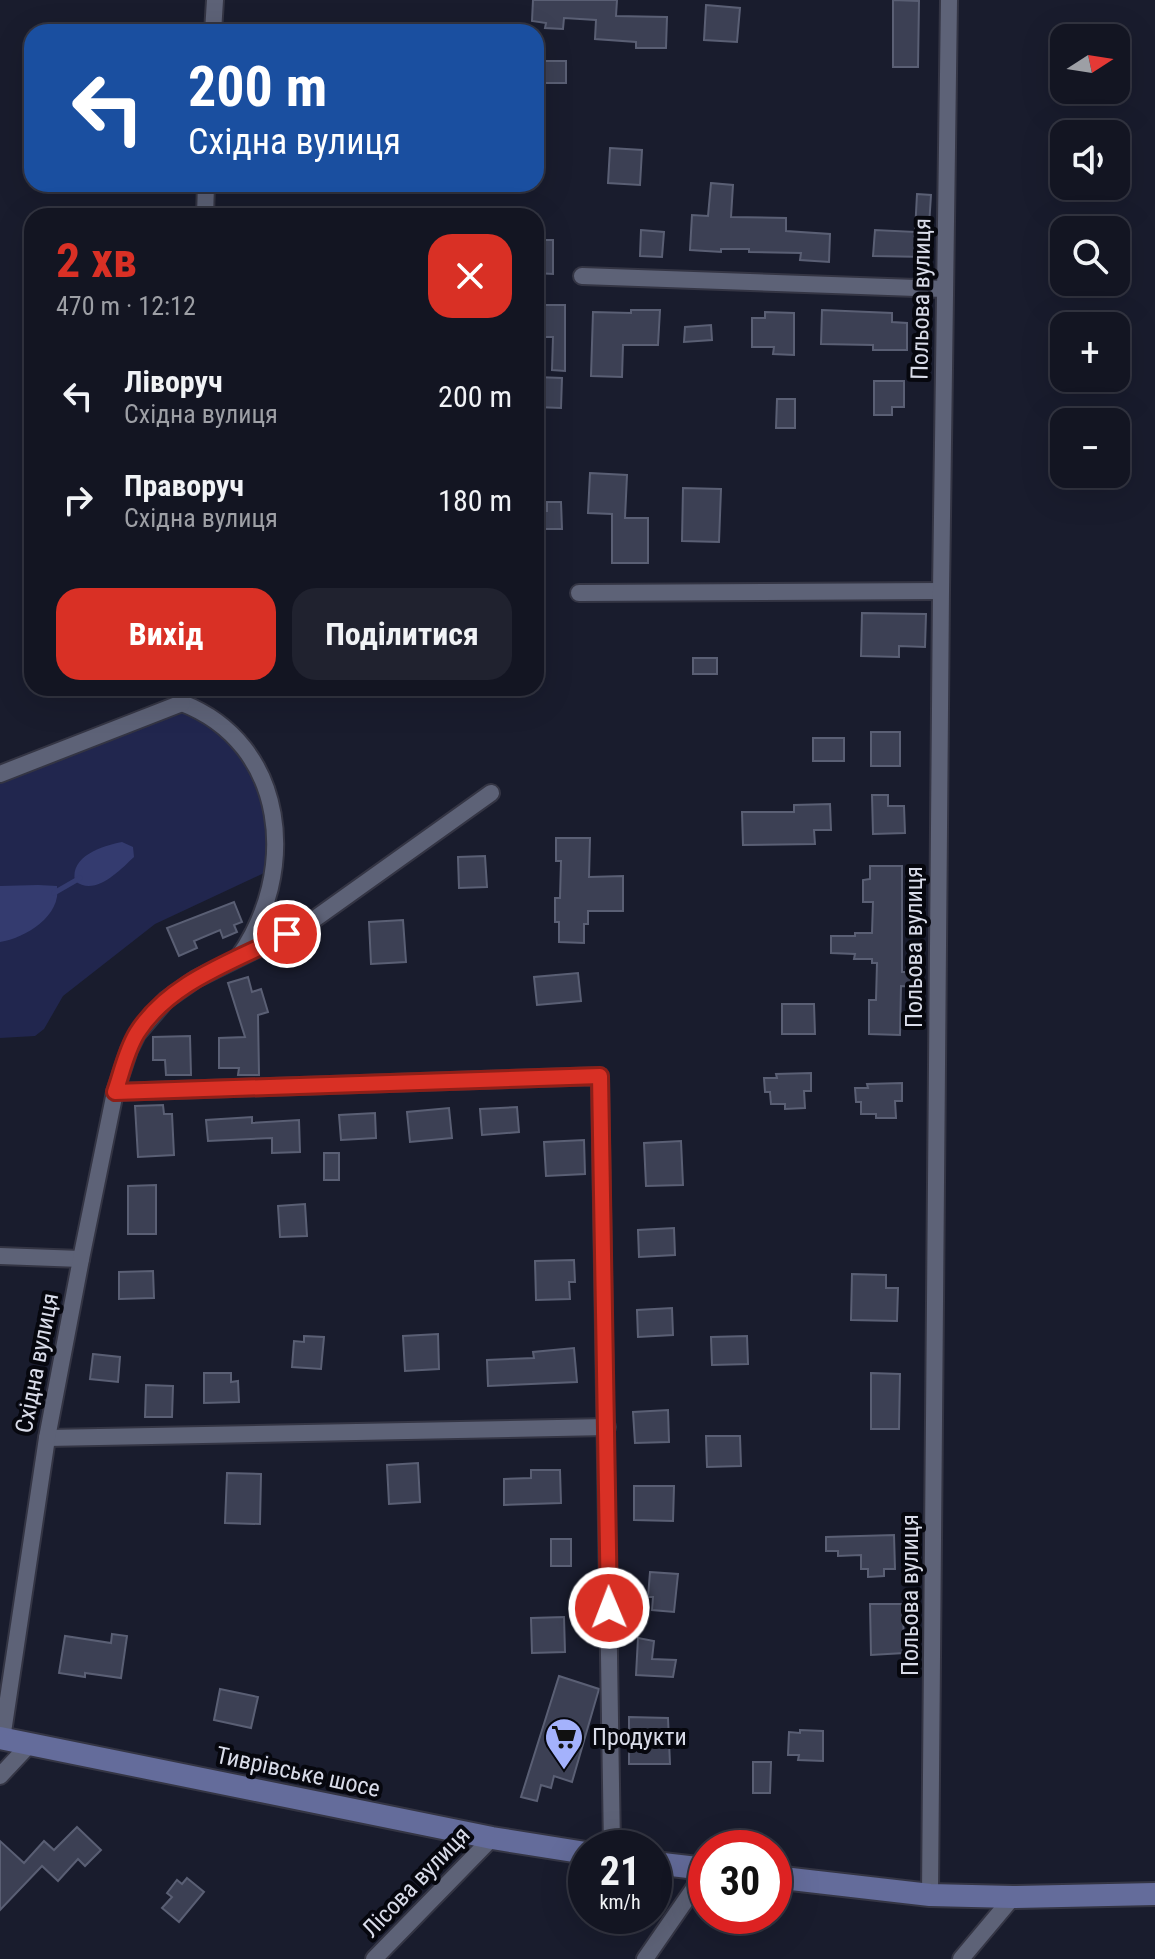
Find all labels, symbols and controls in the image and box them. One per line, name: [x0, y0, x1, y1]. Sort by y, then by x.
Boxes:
north arrow: [1050, 24, 1130, 104]
map controls: [1050, 24, 1130, 488]
text: 200 m: [188, 54, 327, 120]
icon: left: [56, 56, 160, 160]
button: sound: [1050, 120, 1130, 200]
text: Східна вулиця: [188, 121, 401, 163]
button: search: [1050, 216, 1130, 296]
street label: Польова вулиця: [906, 218, 936, 380]
text: 2 хв: [56, 232, 137, 289]
button: close: [428, 234, 512, 318]
text: 470 m · 12:12: [56, 291, 196, 321]
button: +: [1050, 312, 1130, 392]
text: Ліворуч: [124, 364, 223, 399]
icon: left: [56, 374, 100, 418]
text: 200 m: [438, 379, 512, 414]
text: Східна вулиця: [124, 399, 278, 429]
button: −: [1050, 408, 1130, 488]
text: Праворуч: [124, 468, 244, 503]
icon: right: [56, 478, 100, 522]
text: 180 m: [438, 483, 512, 518]
text: Східна вулиця: [124, 503, 278, 533]
button: Вихід: [56, 588, 276, 680]
button: Поділитися: [292, 588, 512, 680]
street label: Польова вулиця: [900, 866, 928, 1028]
pin: [253, 900, 321, 968]
icon: arrive: [265, 912, 309, 956]
street label: Східна вулиця: [10, 1291, 64, 1435]
street label: Польова вулиця: [896, 1514, 924, 1676]
position arrow: [567, 1566, 651, 1650]
supermarket icon: Продукти: [543, 1716, 585, 1771]
place label: Продукти: [592, 1723, 687, 1751]
street label: Тиврівське шосе: [213, 1741, 383, 1803]
street label: Лісова вулиця: [356, 1821, 476, 1943]
speed limit sign: 30: [688, 1830, 792, 1934]
text: 21: [600, 1848, 640, 1895]
text: km/h: [599, 1890, 641, 1914]

